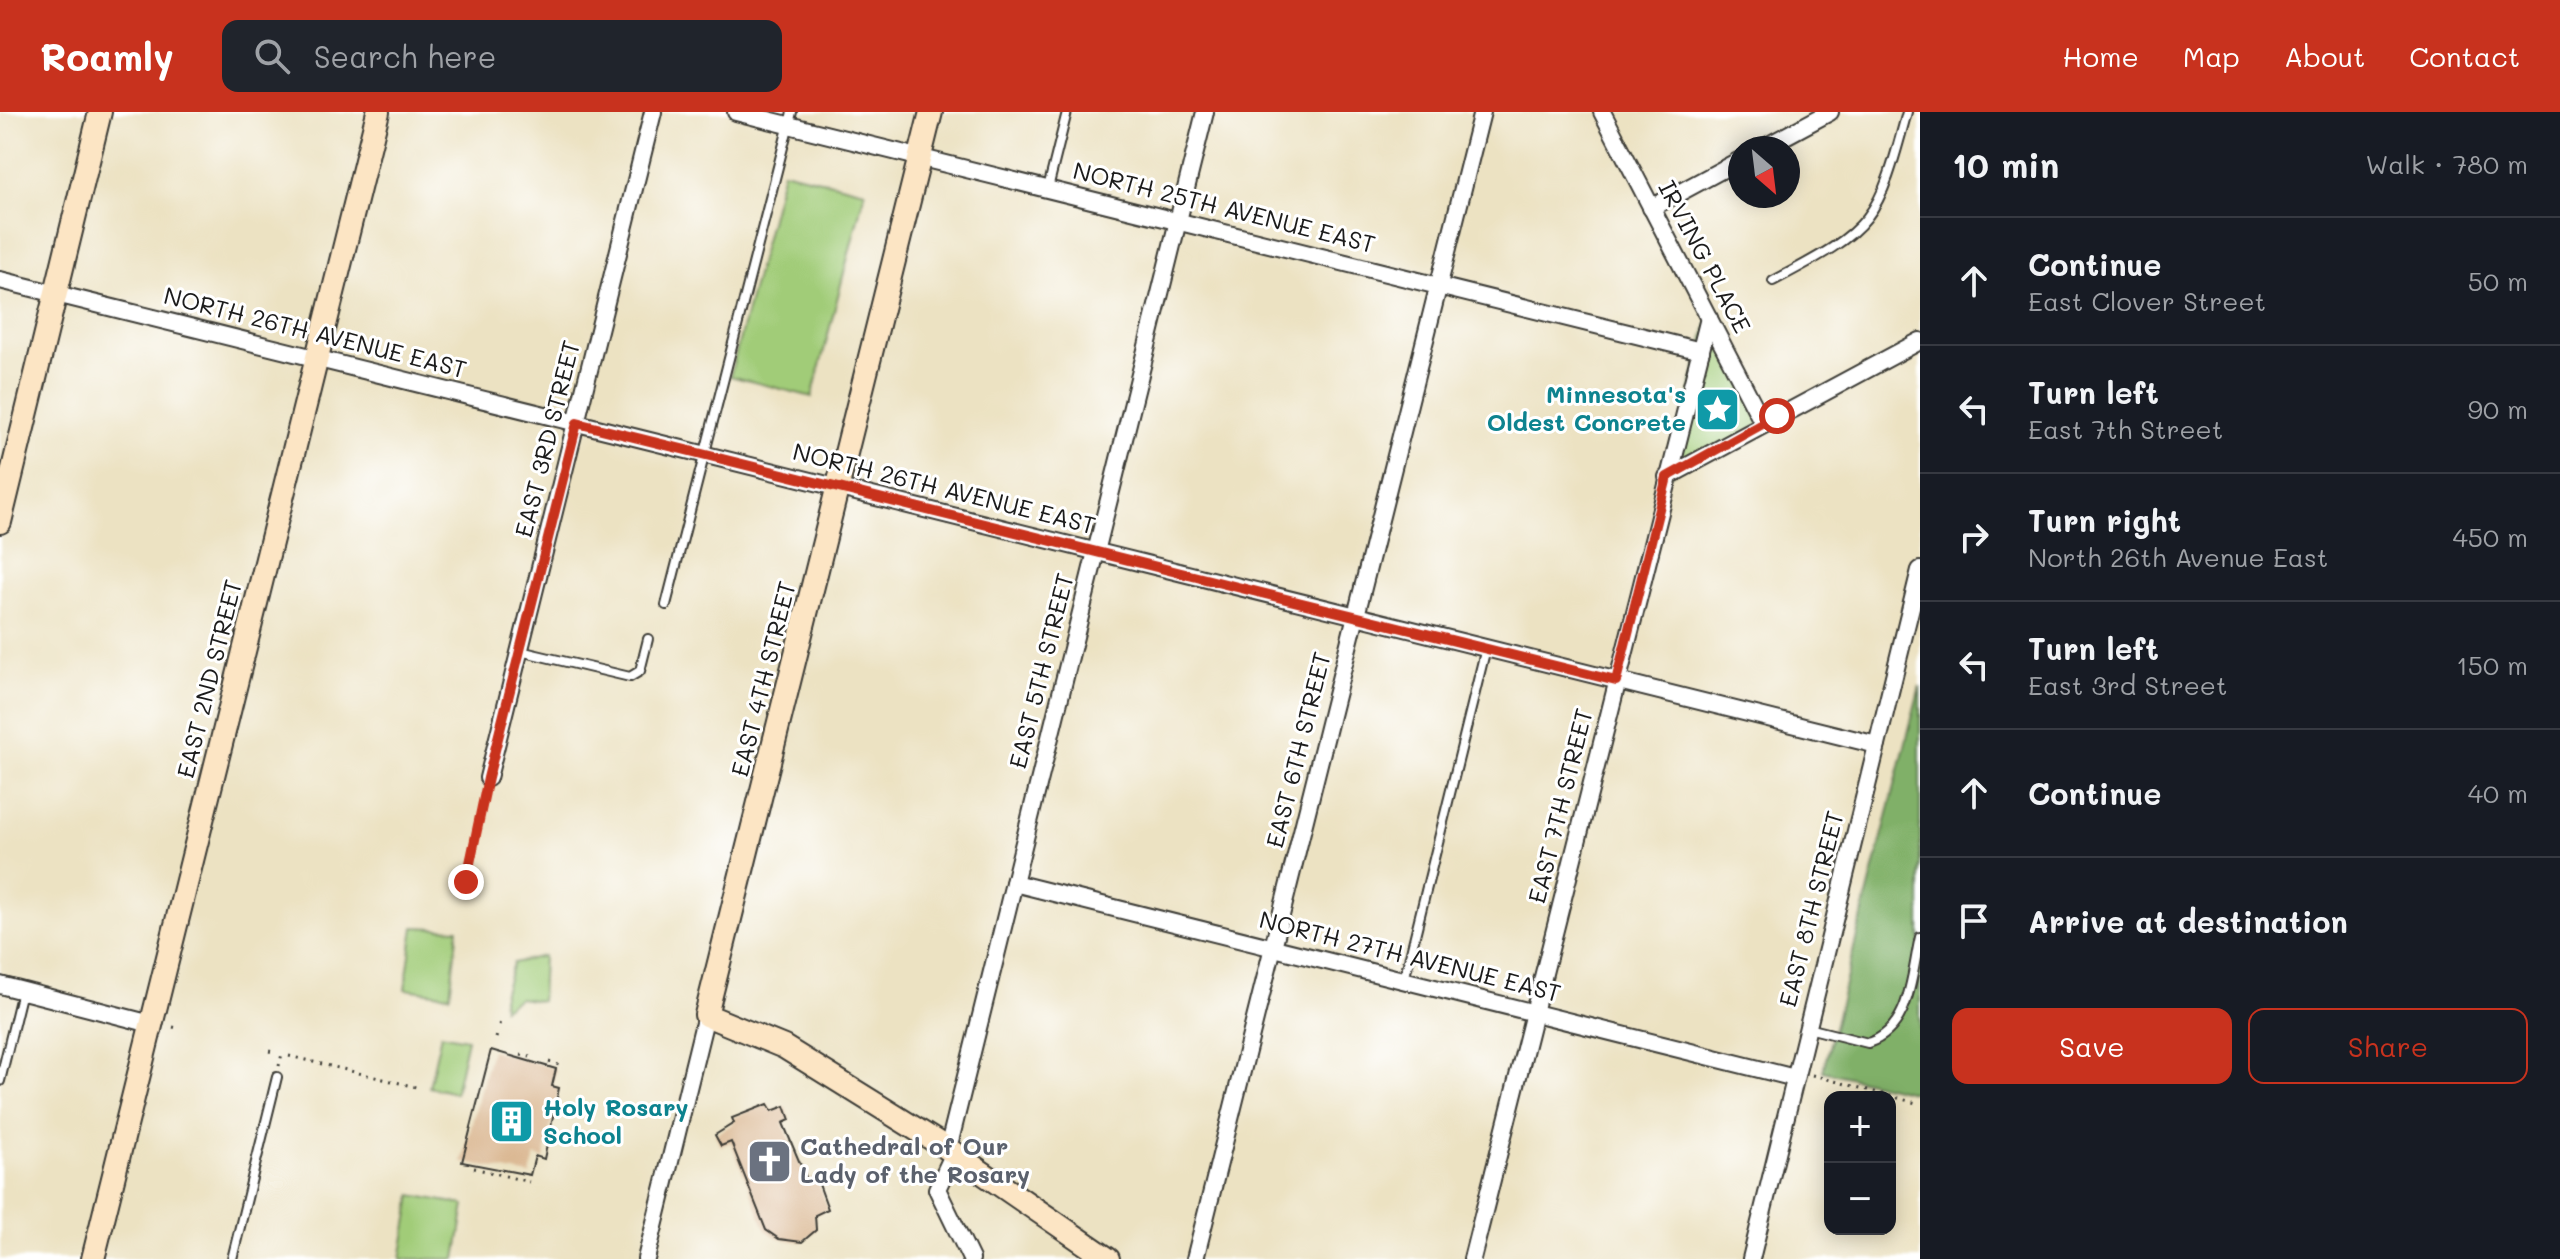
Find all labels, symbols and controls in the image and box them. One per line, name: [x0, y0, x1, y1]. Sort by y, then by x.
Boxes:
search box: [222, 20, 782, 92]
text: Roamly: [40, 31, 174, 81]
icon: search: [250, 34, 294, 78]
text: Search here: [314, 36, 496, 76]
text: Home: [2063, 38, 2139, 74]
text: Map: [2183, 38, 2240, 74]
text: About: [2284, 38, 2365, 74]
text: Contact: [2409, 38, 2520, 74]
north arrow: [1728, 136, 1800, 208]
text: 10 min: [1952, 142, 2059, 187]
text: Walk · 780 m: [2365, 147, 2528, 181]
street label: NORTH 25TH AVENUE EAST: [1070, 154, 1379, 259]
street label: IRVING PLACE: [1652, 175, 1759, 338]
text: Continue: [2028, 244, 2161, 284]
icon: ahead: [1952, 259, 1996, 303]
text: 50 m: [2468, 264, 2528, 298]
street label: NORTH 26TH AVENUE EAST: [161, 279, 470, 384]
text: East Clover Street: [2028, 284, 2266, 318]
street label: EAST 3RD STREET: [507, 337, 586, 540]
text: Turn left: [2028, 372, 2159, 412]
place label: Minnesota's Oldest Concrete: [1487, 378, 1686, 437]
place icon: Minnesota's Oldest Concrete: [1693, 385, 1741, 433]
icon: left: [1952, 387, 1996, 431]
text: 90 m: [2468, 392, 2528, 426]
route start: [1759, 398, 1795, 434]
text: East 7th Street: [2028, 412, 2223, 446]
street label: NORTH 26TH AVENUE EAST: [790, 435, 1099, 540]
text: Turn right: [2028, 500, 2181, 540]
icon: right: [1952, 515, 1996, 559]
text: 450 m: [2452, 520, 2528, 554]
text: North 26th Avenue East: [2028, 540, 2328, 574]
street label: EAST 5TH STREET: [1001, 570, 1080, 772]
street label: EAST 2ND STREET: [169, 576, 248, 781]
street label: EAST 4TH STREET: [723, 578, 802, 780]
text: Turn left: [2028, 628, 2159, 668]
icon: left: [1952, 643, 1996, 687]
text: 150 m: [2456, 648, 2528, 682]
street label: EAST 6TH STREET: [1258, 649, 1337, 851]
text: East 3rd Street: [2028, 668, 2227, 702]
street label: EAST 7TH STREET: [1520, 705, 1599, 906]
icon: ahead: [1952, 771, 1996, 815]
text: Continue: [2028, 773, 2161, 813]
text: 40 m: [2468, 776, 2528, 810]
street label: EAST 8TH STREET: [1771, 807, 1850, 1010]
route end: [448, 864, 484, 900]
icon: arrive: [1952, 899, 1996, 943]
text: Arrive at destination: [2028, 901, 2348, 941]
street label: NORTH 27TH AVENUE EAST: [1256, 903, 1564, 1008]
button: Save: [1952, 1008, 2232, 1084]
button: Share: [2248, 1008, 2528, 1084]
place label: Holy Rosary School: [543, 1091, 689, 1150]
map controls: [1824, 1091, 1896, 1235]
button: +: [1824, 1091, 1896, 1163]
building icon: Holy Rosary School: [488, 1098, 536, 1146]
place label: Cathedral of Our Lady of the Rosary: [800, 1130, 1030, 1189]
church icon: Cathedral of Our Lady of the Rosary: [745, 1137, 793, 1185]
button: −: [1824, 1163, 1896, 1235]

